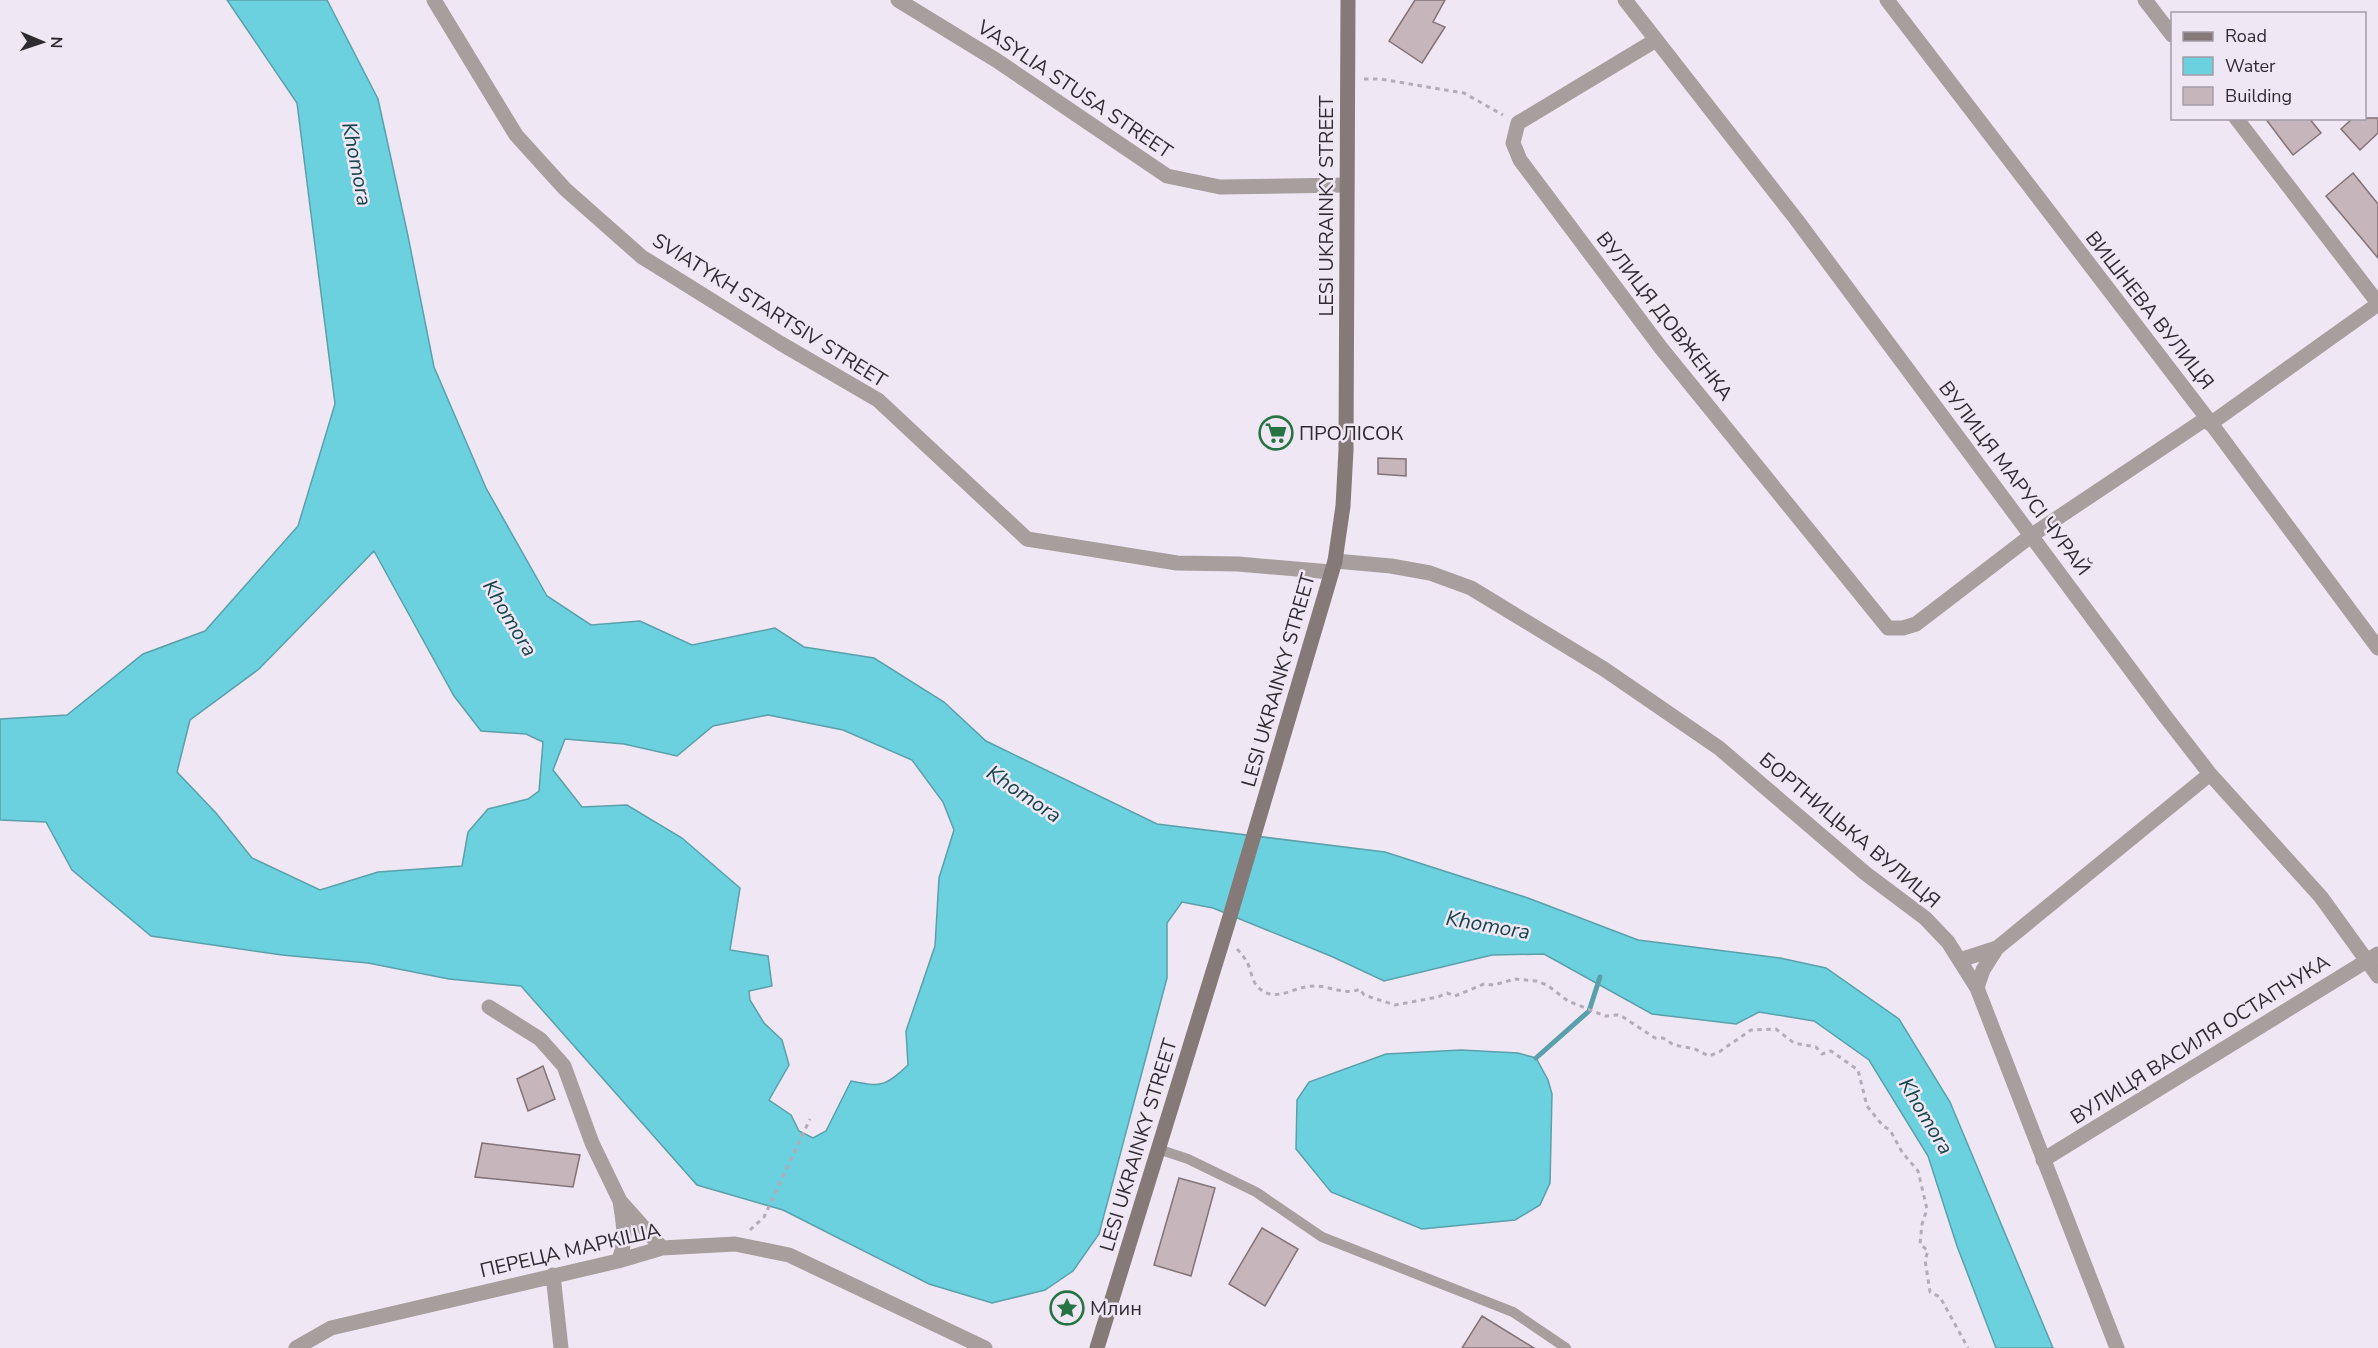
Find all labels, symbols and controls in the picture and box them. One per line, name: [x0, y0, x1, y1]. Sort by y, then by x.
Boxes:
north arrow: [12, 12, 72, 72]
legend: [2171, 12, 2366, 120]
street label: VASYLIA STUSA STREET: [971, 13, 1178, 165]
text: Road: [2225, 24, 2267, 48]
text: N: [45, 36, 67, 49]
text: Water: [2225, 54, 2276, 78]
text: Building: [2225, 84, 2292, 108]
street label: LESI UKRAINKY STREET: [1313, 95, 1340, 317]
water label: Khomora: [335, 120, 379, 208]
street label: ВУЛИЦЯ ДОВЖЕНКА: [1590, 226, 1739, 407]
street label: ВИШНЕВА ВУЛИЦЯ: [2079, 226, 2220, 395]
street label: SVIATYKH STARTSIV STREET: [647, 227, 892, 394]
street label: ВУЛИЦЯ МАРУСІ ЧУРАЙ: [1933, 376, 2097, 581]
supermarket icon: ПРОЛІСОК: [1258, 415, 1294, 451]
place label: ПРОЛІСОК: [1299, 420, 1403, 447]
street label: LESI UKRAINKY STREET: [1235, 570, 1322, 790]
water label: Khomora: [476, 574, 544, 662]
street label: БОРТНИЦЬКА ВУЛИЦЯ: [1753, 747, 1946, 914]
water label: Khomora: [981, 759, 1067, 829]
water label: Khomora: [1444, 904, 1532, 946]
street label: ВУЛИЦЯ ВАСИЛЯ ОСТАПЧУКА: [2066, 948, 2335, 1131]
street label: LESI UKRAINKY STREET: [1093, 1036, 1184, 1255]
water label: Khomora: [1892, 1072, 1960, 1160]
street label: ПЕРЕЦА МАРКІША: [477, 1216, 663, 1284]
place icon: Млин: [1049, 1290, 1085, 1326]
place label: Млин: [1090, 1295, 1142, 1322]

